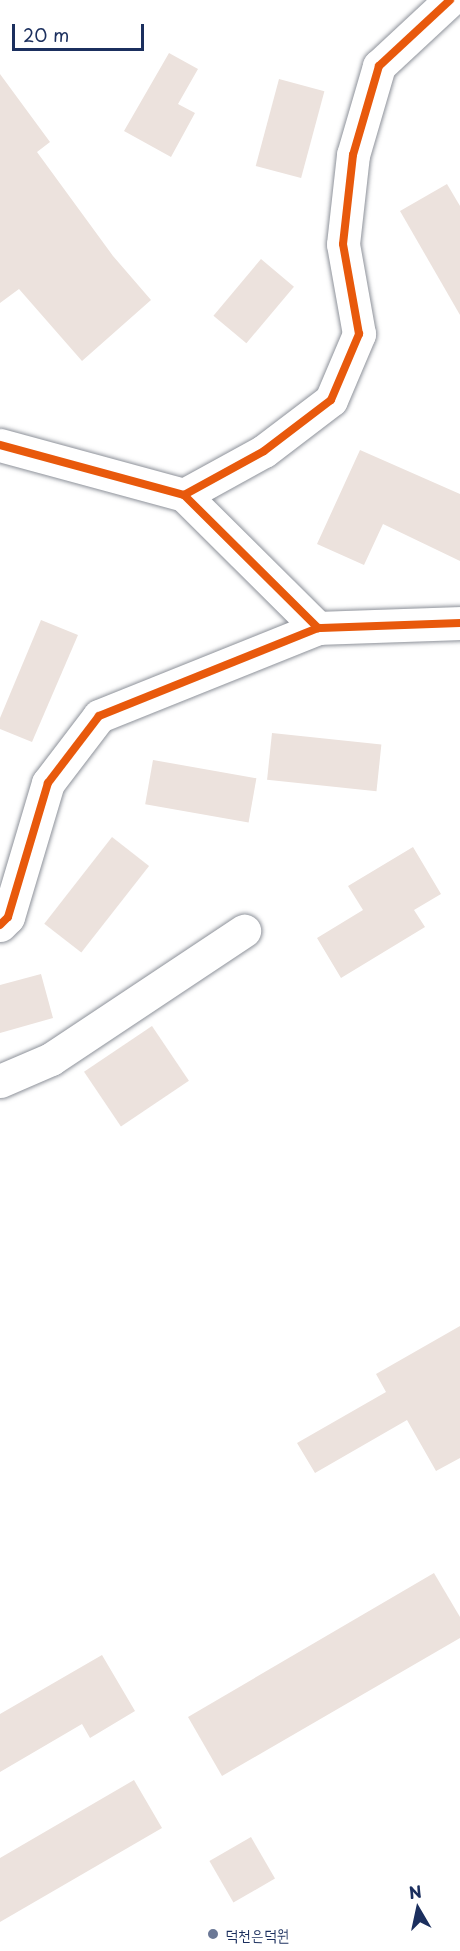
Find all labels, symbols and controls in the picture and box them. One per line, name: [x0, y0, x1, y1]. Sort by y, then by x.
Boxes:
scale bar: [15, 12, 147, 50]
text: 20 m: [23, 21, 69, 48]
text: N: [407, 1878, 423, 1904]
north arrow: [388, 1879, 448, 1939]
place label: 덕천은덕원: [225, 1924, 289, 1944]
marker: 덕천은덕원: [206, 1927, 220, 1941]

